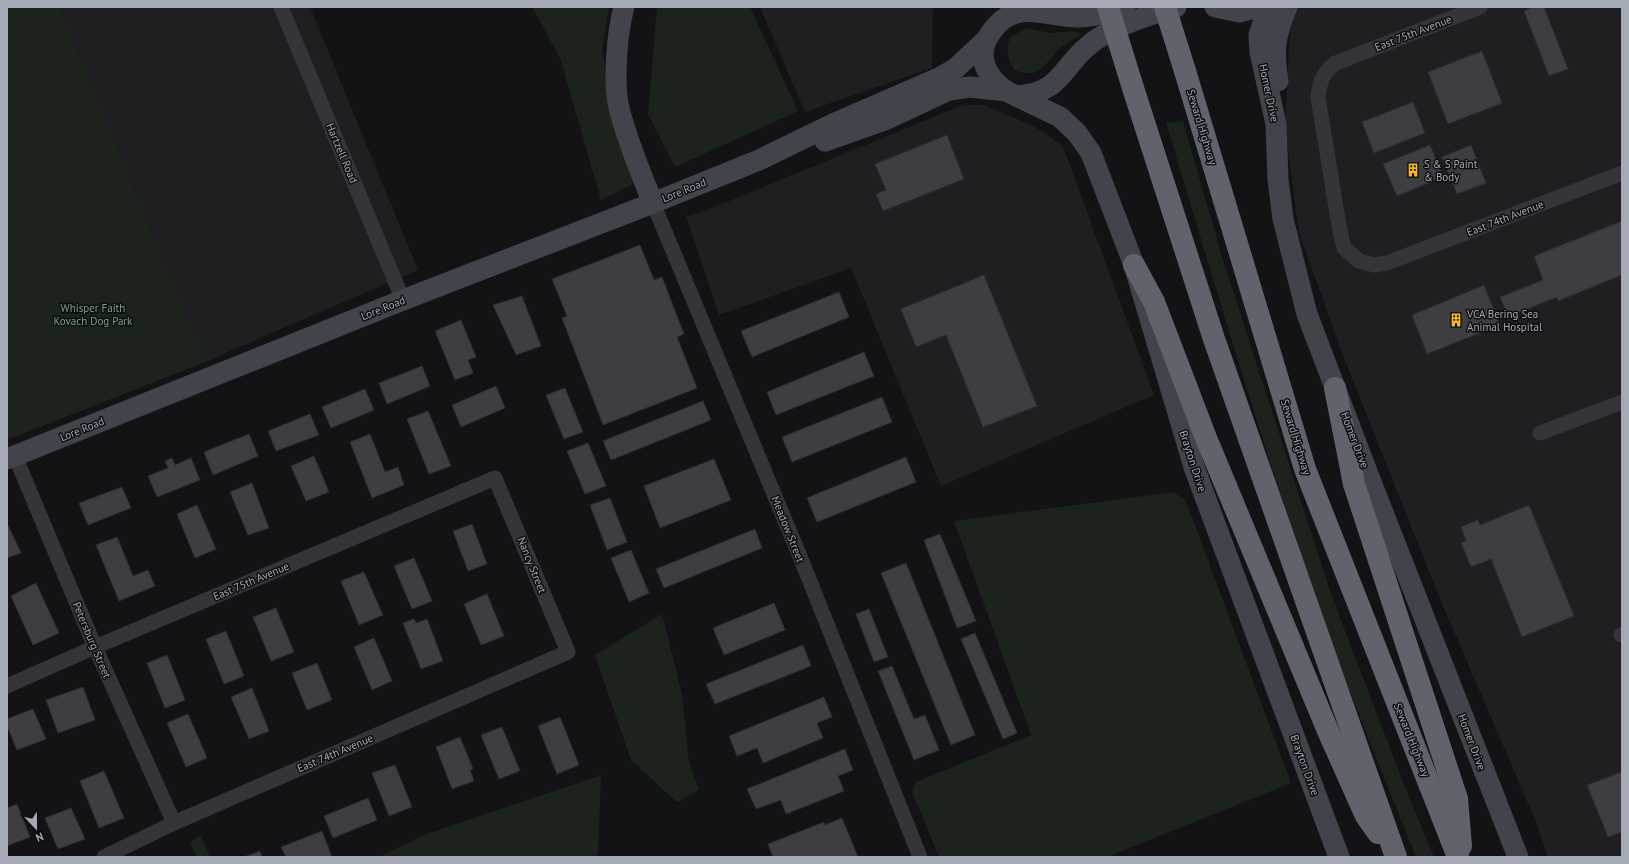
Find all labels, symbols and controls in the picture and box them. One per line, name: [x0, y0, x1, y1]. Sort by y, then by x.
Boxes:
street label: East 75th Avenue: [1373, 12, 1454, 54]
street label: Homer Drive: [1256, 63, 1282, 124]
street label: Seward Highway: [1184, 87, 1220, 167]
street label: Hartzell Road: [323, 121, 361, 185]
place label: S & S Paint & Body: [1424, 157, 1478, 184]
building icon: S & S Paint & Body: [1405, 162, 1421, 178]
street label: Lore Road: [660, 175, 708, 205]
street label: East 74th Avenue: [1465, 197, 1546, 239]
street label: Lore Road: [359, 293, 407, 323]
park label: Whisper Faith Kovach Dog Park: [54, 301, 133, 328]
place label: VCA Bering Sea Animal Hospital: [1466, 307, 1543, 334]
building icon: VCA Bering Sea Animal Hospital: [1448, 312, 1464, 328]
street label: Seward Highway: [1278, 397, 1314, 477]
street label: Homer Drive: [1338, 410, 1372, 470]
street label: Lore Road: [58, 414, 106, 444]
street label: Brayton Drive: [1176, 428, 1210, 494]
street label: Meadow Street: [768, 494, 808, 564]
street label: Nancy Street: [514, 535, 550, 595]
street label: East 75th Avenue: [211, 559, 292, 603]
street label: Petersburg Street: [70, 600, 114, 680]
street label: Seward Highway: [1391, 701, 1433, 780]
street label: Homer Drive: [1455, 712, 1489, 772]
street label: East 74th Avenue: [295, 731, 376, 775]
street label: Brayton Drive: [1288, 733, 1323, 798]
north arrow: [16, 808, 56, 848]
text: N: [34, 829, 46, 845]

